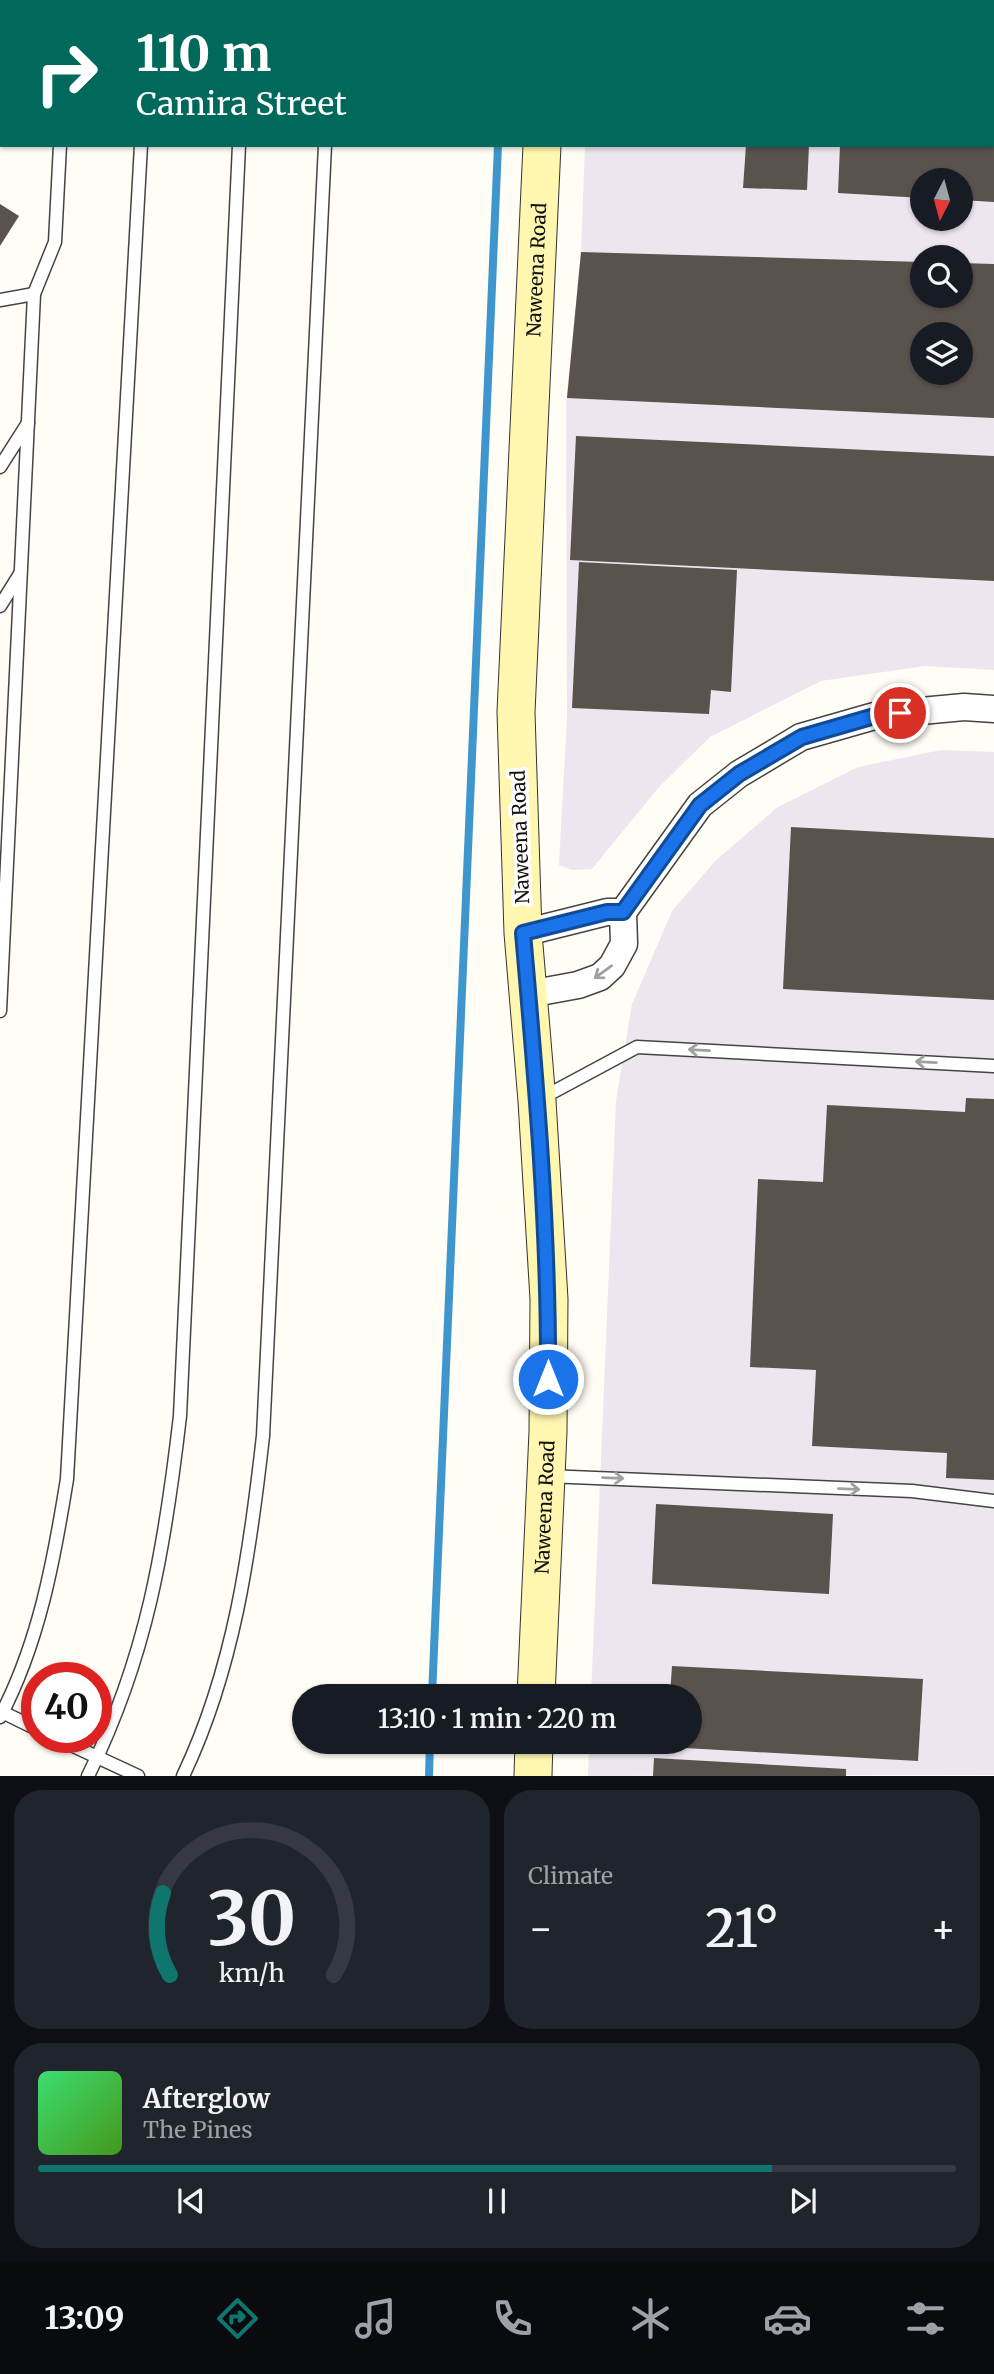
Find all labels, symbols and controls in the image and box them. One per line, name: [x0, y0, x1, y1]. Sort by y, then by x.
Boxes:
text: 110 m: [136, 23, 271, 84]
icon: right: [21, 28, 112, 119]
text: Camira Street: [136, 84, 347, 124]
north arrow: [910, 168, 973, 231]
map controls: [910, 168, 973, 385]
street label: Naweena Road: [521, 202, 551, 337]
button: search: [910, 245, 973, 308]
button: layers: [910, 322, 973, 385]
pin: [870, 683, 930, 743]
icon: arrive: [881, 694, 919, 732]
street label: Naweena Road: [506, 770, 534, 904]
one-way arrow: [594, 965, 613, 979]
one-way arrow: [687, 1044, 710, 1057]
one-way arrow: [915, 1056, 938, 1069]
position arrow: [511, 1342, 585, 1416]
street label: Naweena Road: [530, 1440, 560, 1575]
one-way arrow: [601, 1472, 624, 1485]
one-way arrow: [837, 1482, 860, 1495]
speed limit sign: 40: [21, 1662, 112, 1753]
text: 13:10 · 1 min · 220 m: [378, 1702, 616, 1735]
text: Climate: [528, 1861, 613, 1890]
text: 30: [207, 1874, 297, 1966]
text: 21°: [705, 1896, 779, 1961]
text: −: [528, 1905, 553, 1952]
text: +: [931, 1905, 956, 1952]
text: km/h: [219, 1957, 285, 1989]
text: Afterglow: [143, 2082, 270, 2115]
text: The Pines: [143, 2115, 253, 2144]
icon: previous: [172, 2182, 210, 2220]
icon: pause: [478, 2182, 516, 2220]
icon: next: [784, 2182, 822, 2220]
icon: directions: [213, 2294, 262, 2343]
icon: music: [351, 2294, 400, 2343]
icon: phone: [488, 2294, 537, 2343]
icon: climate: [626, 2294, 675, 2343]
icon: car: [763, 2294, 812, 2343]
icon: filters: [901, 2294, 950, 2343]
text: 13:09: [44, 2298, 124, 2338]

